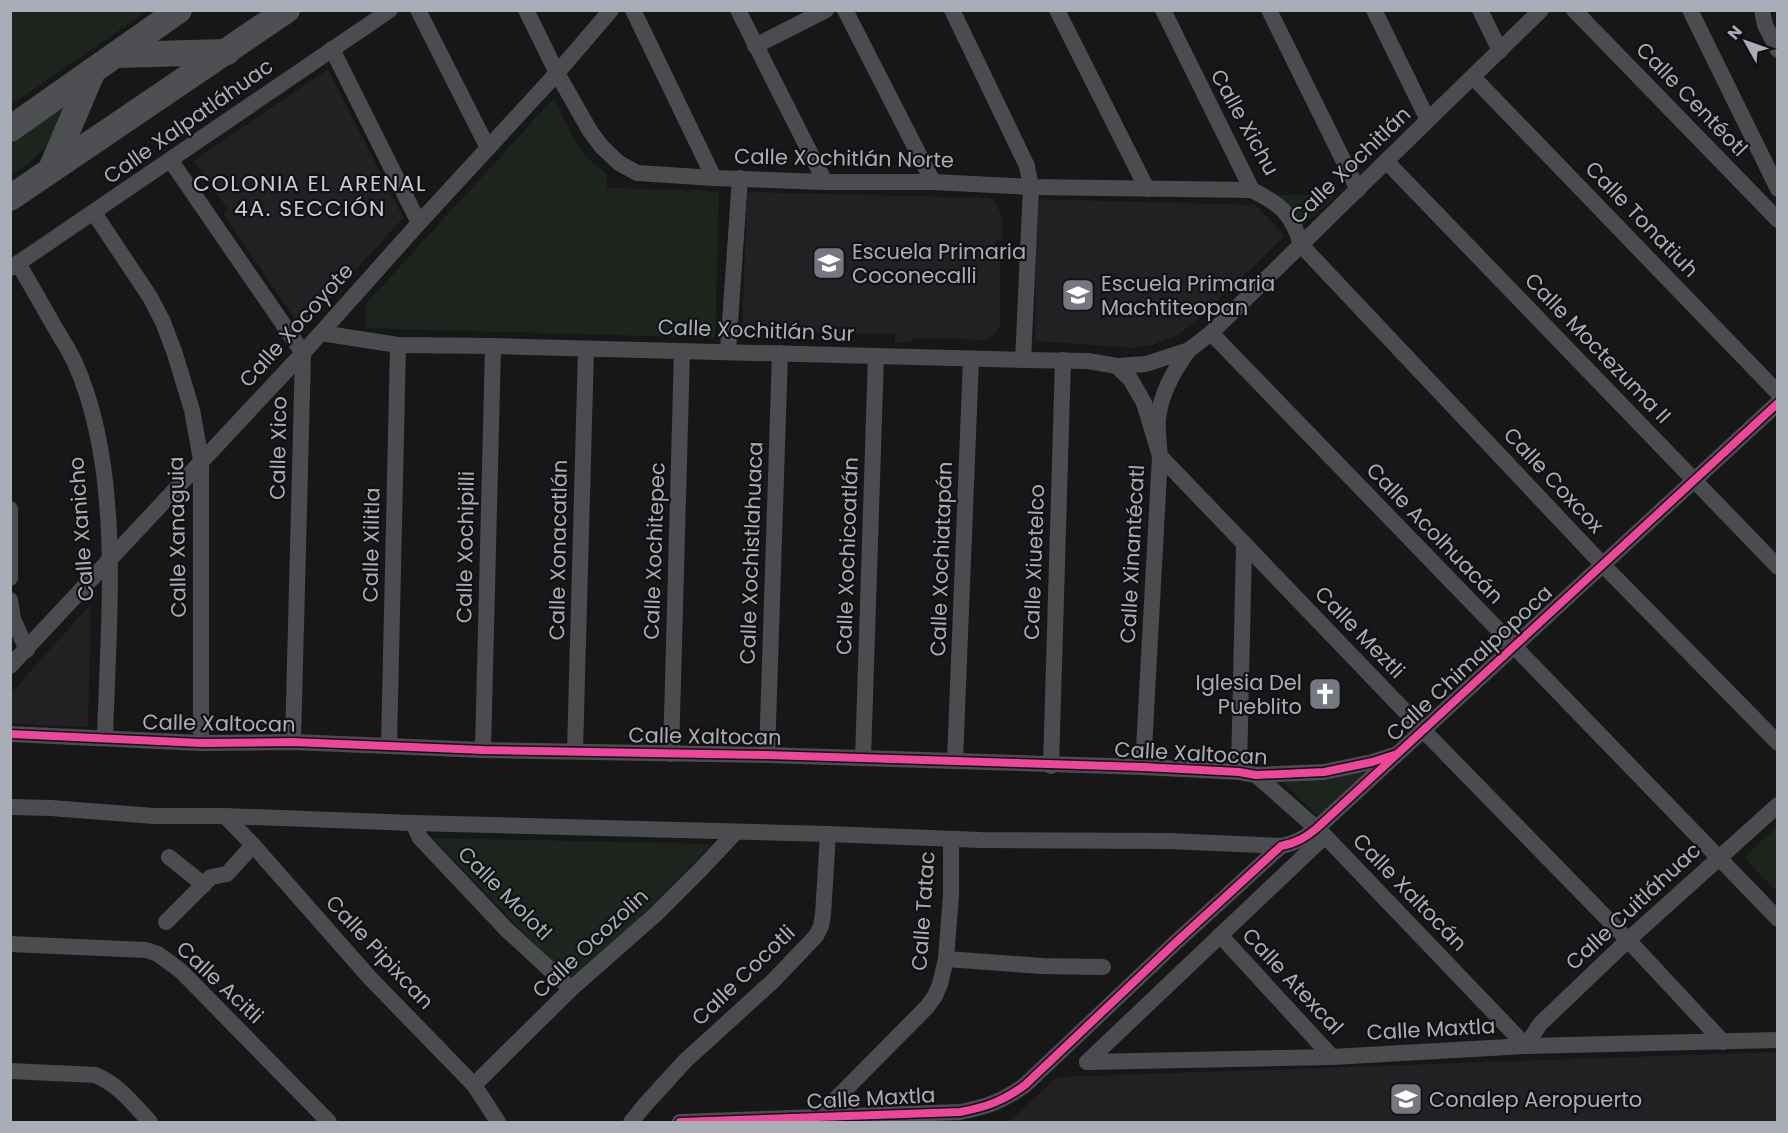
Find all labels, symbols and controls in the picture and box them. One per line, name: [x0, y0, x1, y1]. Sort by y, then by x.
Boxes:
north arrow: [1716, 12, 1776, 72]
text: N: [1722, 21, 1748, 45]
street label: Calle Centéotl: [1630, 35, 1754, 163]
street label: Calle Xalpatláhuac: [97, 51, 279, 191]
street label: Calle Xichu: [1204, 64, 1286, 180]
street label: Calle Xochitlán: [1283, 100, 1417, 230]
street label: Calle Xochitlán Norte: [734, 142, 954, 174]
street label: Calle Tonatiuh: [1579, 154, 1705, 284]
district label: COLONIA EL ARENAL 4A. SECCIÓN: [193, 168, 427, 224]
place label: Escuela Primaria Coconecalli: [852, 237, 1026, 290]
school or university icon: Escuela Primaria Coconecalli: [811, 245, 847, 281]
street label: Calle Xocoyote: [232, 257, 360, 393]
street label: Calle Moctezuma II: [1518, 266, 1678, 430]
place label: Escuela Primaria Machtiteopan: [1101, 269, 1275, 322]
school or university icon: Escuela Primaria Machtiteopan: [1060, 277, 1096, 313]
street label: Calle Xochitlán Sur: [657, 312, 855, 348]
street label: Calle Xico: [263, 396, 293, 500]
street label: Calle Coxcox: [1497, 421, 1611, 539]
street label: Calle Xochistlahuaca: [733, 441, 769, 665]
street label: Calle Xanicho: [61, 456, 101, 602]
street label: Calle Xanaguia: [161, 456, 193, 618]
street label: Calle Acolhuacán: [1360, 456, 1510, 610]
street label: Calle Xochicoatlán: [829, 457, 865, 655]
street label: Calle Xonacatlán: [542, 459, 574, 641]
street label: Calle Xochiatapán: [923, 461, 959, 657]
street label: Calle Xochitepec: [636, 462, 672, 640]
street label: Calle Xinantécatl: [1113, 464, 1151, 644]
street label: Calle Xochipilli: [449, 471, 481, 623]
street label: Calle Xiuetelco: [1017, 484, 1051, 640]
street label: Calle Xilitla: [355, 487, 387, 603]
street label: Calle Chimalpopoca: [1380, 578, 1558, 748]
street label: Calle Meztli: [1309, 579, 1411, 685]
place label: Iglesia Del Pueblito: [1195, 668, 1302, 721]
church icon: Iglesia Del Pueblito: [1307, 676, 1343, 712]
street label: Calle Xaltocan: [142, 707, 296, 739]
street label: Calle Xaltocan: [628, 720, 782, 752]
street label: Calle Xaltocan: [1114, 735, 1268, 771]
street label: Calle Xaltocán: [1346, 827, 1474, 957]
street label: Calle Cuitláhuac: [1559, 836, 1707, 976]
street label: Calle Molotl: [452, 840, 558, 946]
street label: Calle Tatac: [904, 850, 942, 972]
street label: Calle Ocozolin: [526, 882, 654, 1004]
street label: Calle Pipixcan: [319, 889, 441, 1015]
street label: Calle Cocotli: [685, 918, 801, 1032]
street label: Calle Atexcal: [1236, 921, 1350, 1041]
street label: Calle Acitli: [170, 934, 270, 1030]
street label: Calle Maxtla: [1366, 1011, 1496, 1047]
street label: Calle Maxtla: [806, 1080, 936, 1116]
school or university icon: Conalep Aeropuerto: [1388, 1081, 1424, 1117]
place label: Conalep Aeropuerto: [1429, 1085, 1642, 1114]

